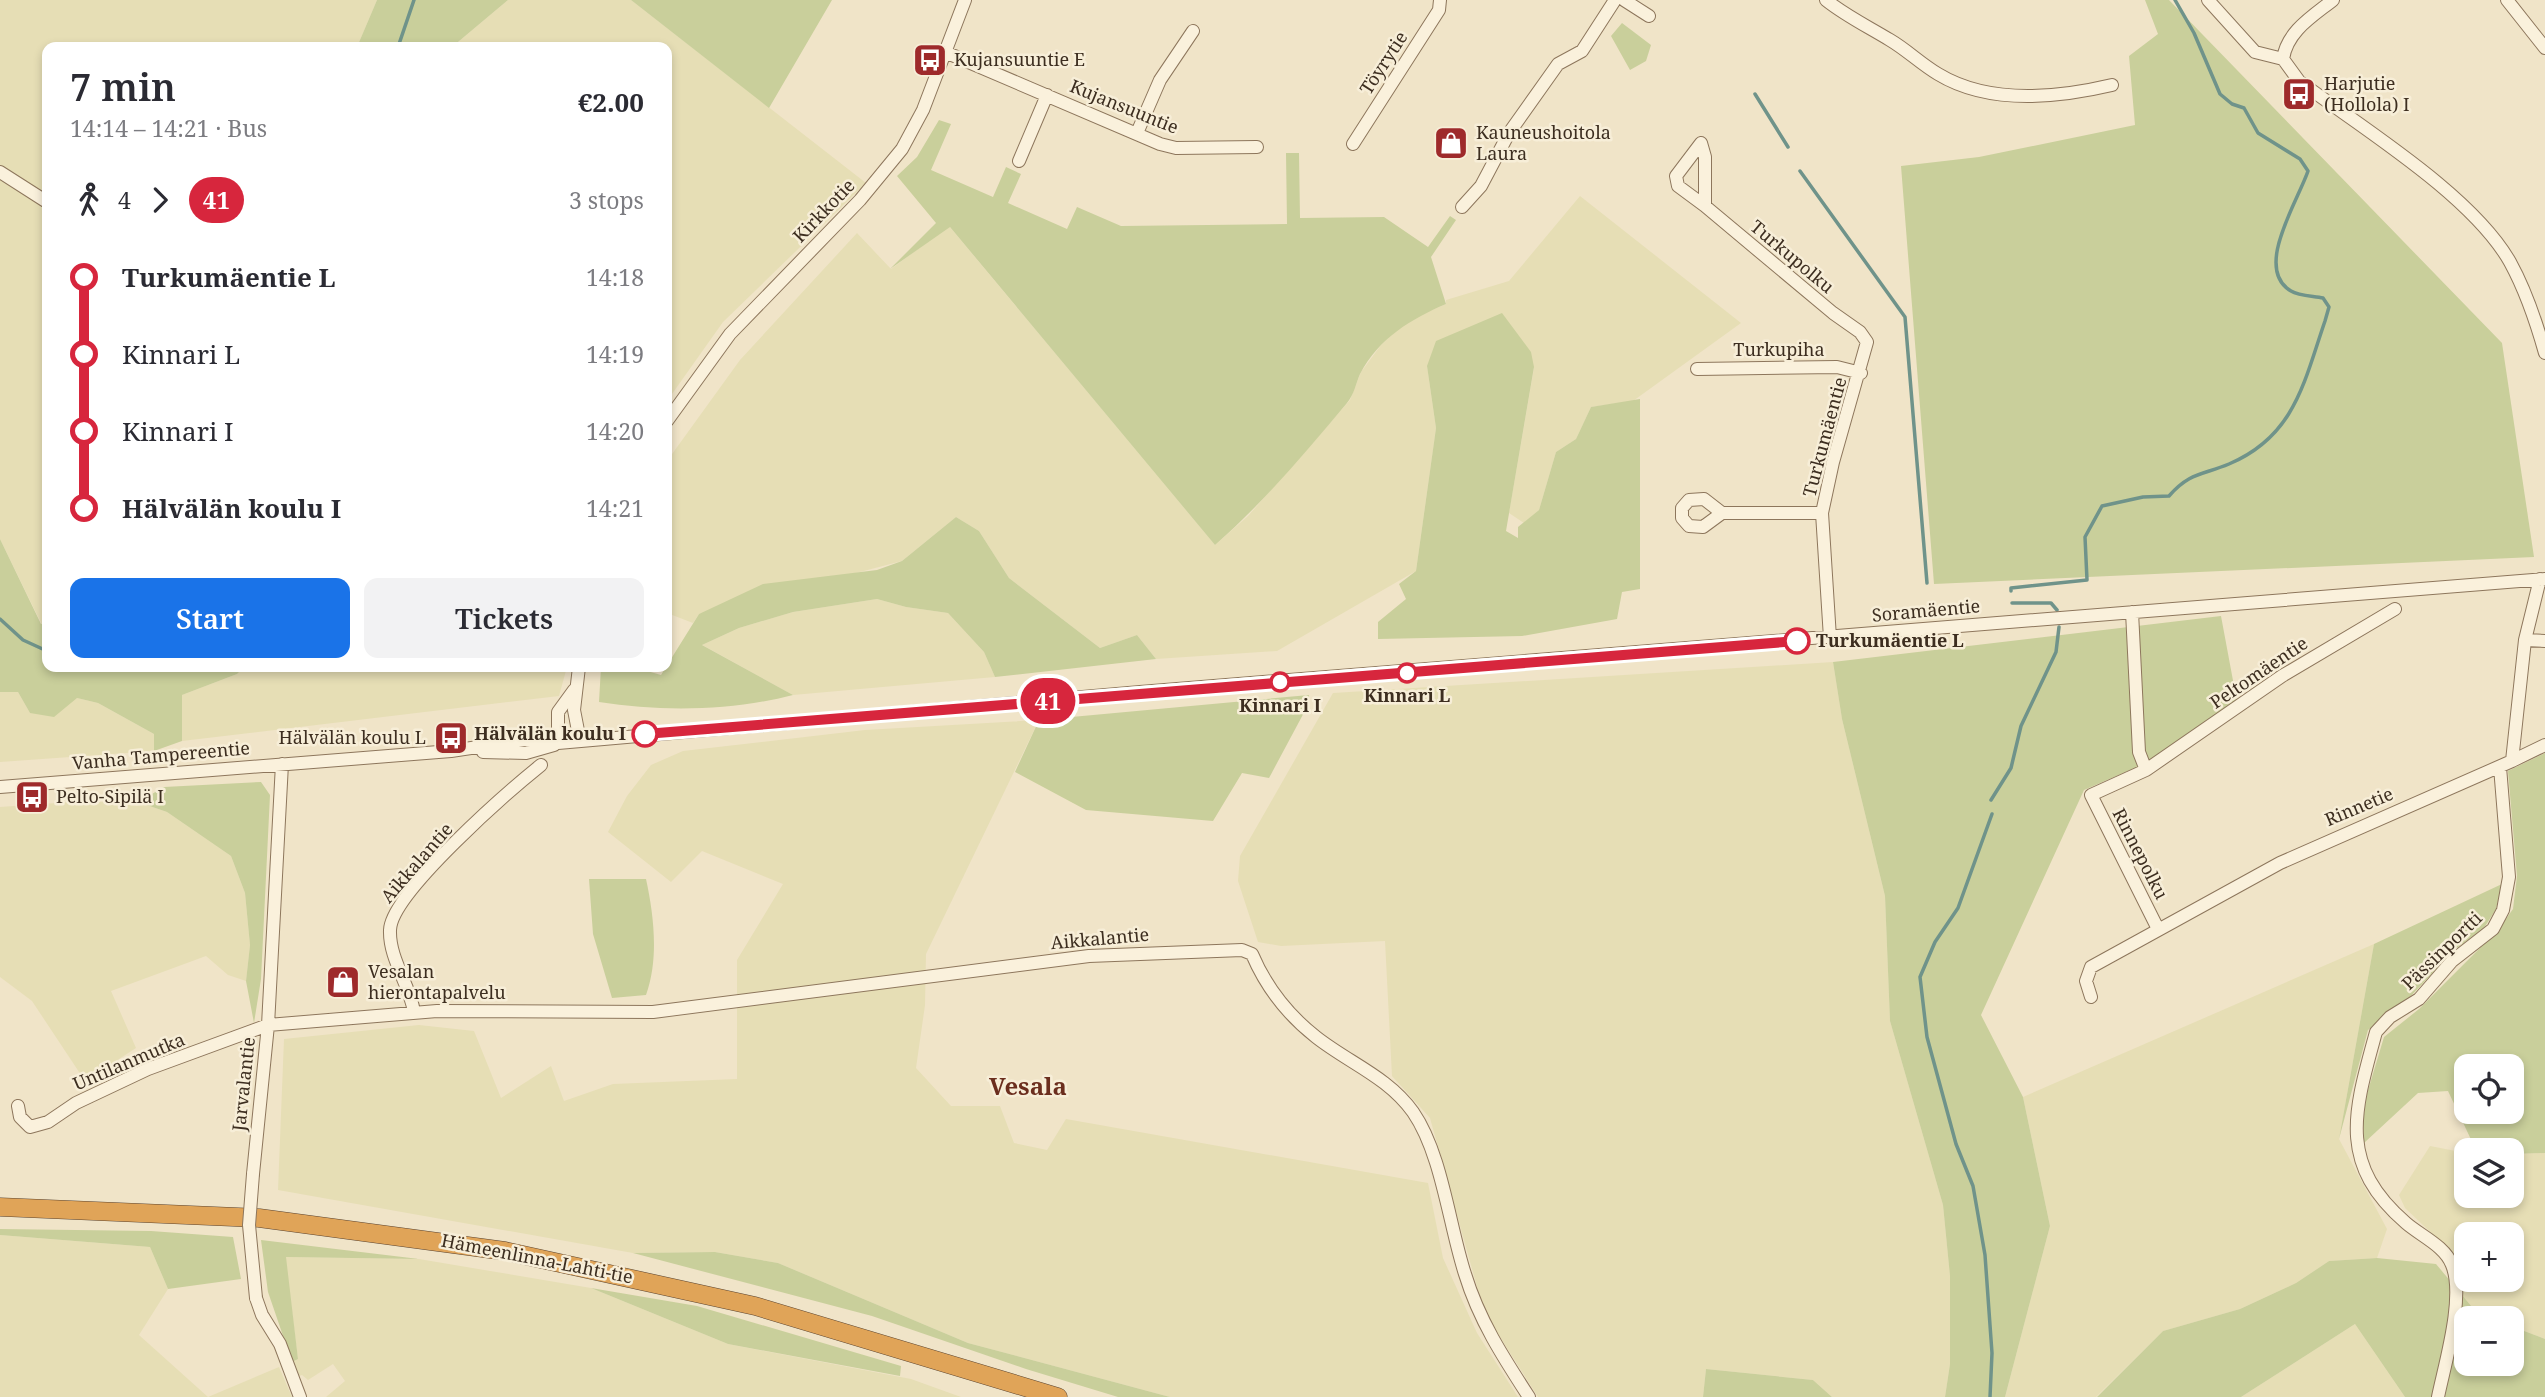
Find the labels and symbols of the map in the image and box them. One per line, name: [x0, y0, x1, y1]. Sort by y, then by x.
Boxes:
street label: Töyrytie: [1354, 26, 1412, 99]
bus stop icon: Kujansuuntie E: [911, 41, 949, 79]
place label: Kujansuuntie E: [954, 47, 1085, 71]
place label: Harjutie (Hollola) I: [2324, 71, 2410, 116]
street label: Kujansuuntie: [1067, 73, 1182, 139]
bus stop icon: Harjutie (Hollola) I: [2280, 75, 2318, 113]
place label: Kauneushoitola Laura: [1476, 120, 1611, 165]
shop icon: Kauneushoitola Laura: [1432, 124, 1470, 162]
street label: Kirkkotie: [787, 173, 860, 247]
street label: Turkupolku: [1746, 214, 1840, 299]
street label: Turkupiha: [1733, 337, 1825, 361]
street label: Turkumäentie: [1797, 374, 1852, 499]
street label: Soramäentie: [1871, 593, 1981, 627]
marker: Turkumäentie L: [1784, 628, 1810, 654]
place label: Turkumäentie L: [1816, 628, 1964, 652]
street label: Peltomäentie: [2205, 631, 2312, 714]
marker: Kinnari L: [1397, 663, 1417, 683]
marker: Kinnari I: [1270, 672, 1290, 692]
line badge: 41: [1016, 678, 1080, 724]
place label: Kinnari L: [1364, 683, 1451, 707]
place label: Kinnari I: [1239, 693, 1321, 717]
bus stop icon: Hälvälän koulu L: [432, 719, 470, 757]
place label: Hälvälän koulu I: [474, 721, 626, 745]
marker: Hälvälän koulu I: [632, 721, 658, 747]
place label: Hälvälän koulu L: [279, 725, 426, 749]
street label: Vanha Tampereentie: [71, 735, 251, 775]
bus stop icon: Pelto-Sipilä I: [13, 778, 51, 816]
street label: Rinnetie: [2321, 781, 2397, 831]
place label: Pelto-Sipilä I: [56, 784, 164, 808]
street label: Rinnepolku: [2108, 804, 2174, 904]
street label: Aikkalantie: [375, 817, 458, 907]
street label: Pässinportti: [2396, 906, 2487, 995]
street label: Aikkalantie: [1050, 922, 1150, 954]
place label: Vesalan hierontapalvelu: [368, 959, 506, 1004]
shop icon: Vesalan hierontapalvelu: [324, 963, 362, 1001]
street label: Untilanmutka: [69, 1027, 188, 1095]
street label: Jarvalantie: [226, 1036, 260, 1133]
district label: Vesala: [989, 1069, 1067, 1102]
street label: Hämeenlinna-Lahti-tie: [439, 1228, 635, 1288]

